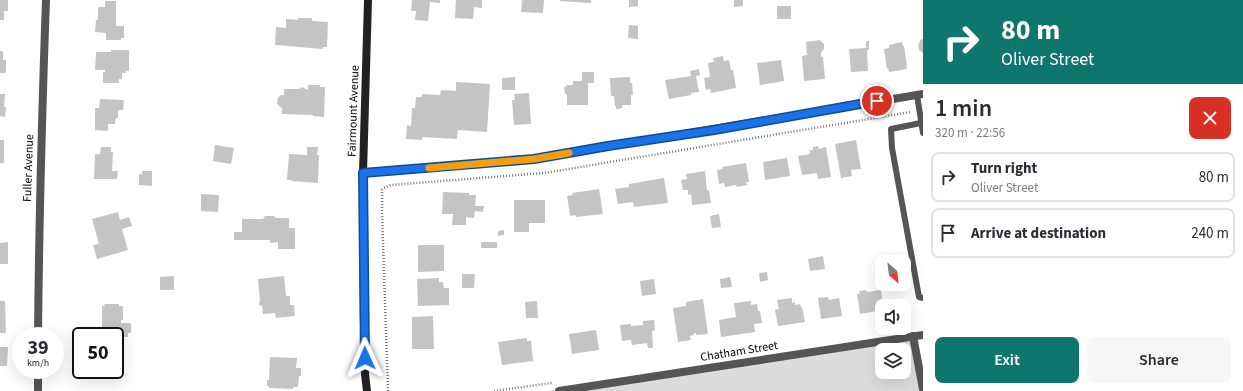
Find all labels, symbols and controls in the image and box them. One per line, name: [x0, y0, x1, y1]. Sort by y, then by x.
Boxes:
text: 80 m: [1001, 10, 1060, 50]
icon: right: [935, 16, 987, 68]
text: Oliver Street: [1001, 47, 1094, 72]
street label: Fairmount Avenue: [343, 65, 364, 157]
pin: [860, 84, 894, 118]
icon: arrive: [866, 90, 888, 112]
text: 1 min: [935, 91, 992, 126]
button: close: [1189, 97, 1231, 139]
text: 320 m · 22:56: [935, 124, 1005, 142]
street label: Fuller Avenue: [19, 134, 38, 202]
text: Turn right: [971, 158, 1037, 179]
icon: right: [937, 166, 959, 188]
text: 80 m: [1199, 167, 1229, 188]
text: Oliver Street: [971, 179, 1038, 197]
icon: arrive: [937, 222, 959, 244]
text: Arrive at destination: [971, 223, 1106, 244]
text: 240 m: [1191, 223, 1229, 244]
north arrow: [875, 255, 911, 291]
map controls: [875, 255, 911, 379]
button: sound: [875, 299, 911, 335]
speed limit sign: 50: [72, 327, 124, 379]
text: 39: [27, 334, 49, 362]
position arrow: [344, 337, 386, 379]
street label: Chatham Street: [699, 337, 779, 366]
button: Exit: [935, 337, 1079, 383]
button: Share: [1087, 337, 1231, 383]
button: layers: [875, 343, 911, 379]
text: km/h: [27, 356, 49, 370]

